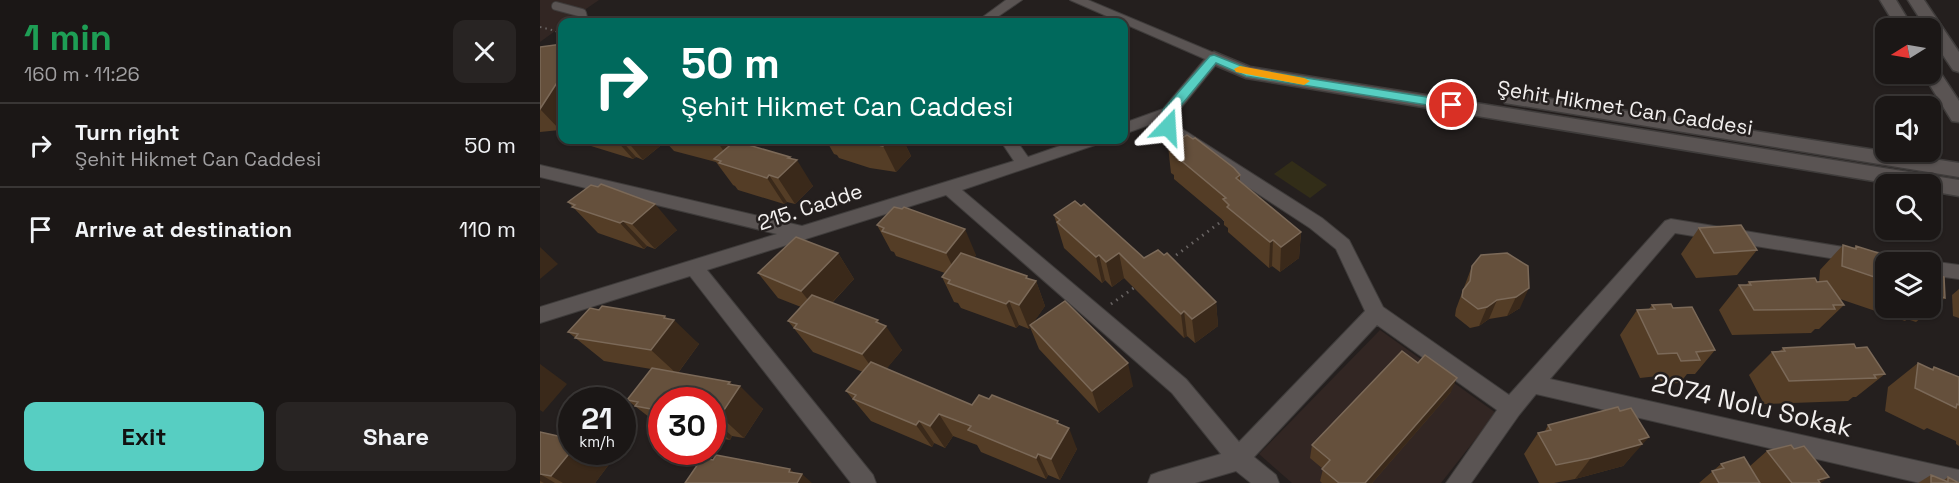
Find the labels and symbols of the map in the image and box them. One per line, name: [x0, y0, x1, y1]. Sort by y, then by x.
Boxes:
north arrow: [1875, 18, 1941, 84]
street label: Şehit Hikmet Can Caddesi: [1495, 74, 1755, 141]
pin: [1426, 79, 1477, 130]
position arrow: [1136, 95, 1200, 159]
street label: 215. Cadde: [754, 177, 866, 236]
street label: 2074 Nolu Sokak: [1648, 365, 1856, 445]
speed limit sign: 30: [648, 387, 726, 465]

